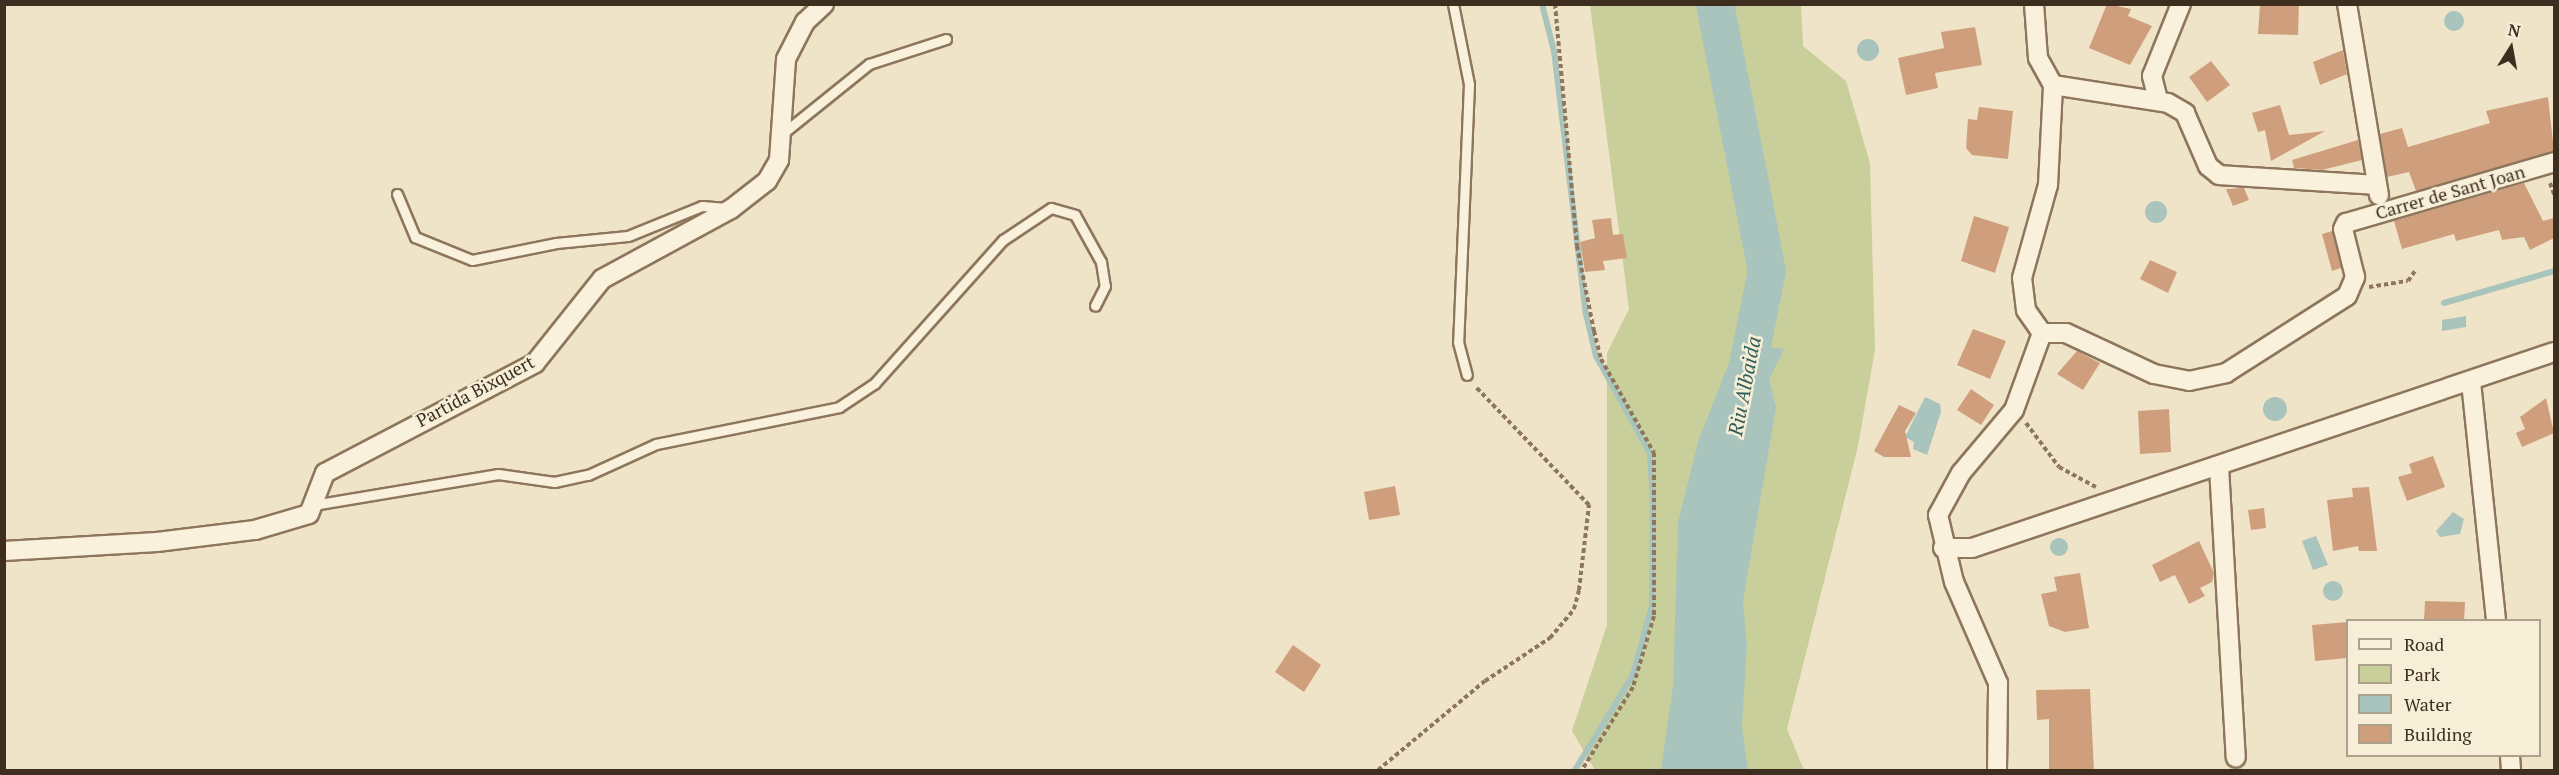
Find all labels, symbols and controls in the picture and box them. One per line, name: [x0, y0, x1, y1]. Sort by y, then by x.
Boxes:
north arrow: [2481, 18, 2541, 78]
text: N: [2506, 18, 2522, 42]
street label: Carrer de Sant Joan: [2373, 160, 2527, 224]
water label: Riu Albaida: [1723, 334, 1765, 438]
street label: Partida Bixquert: [412, 351, 538, 431]
legend: [2346, 619, 2541, 757]
text: Road: [2404, 632, 2444, 656]
text: Park: [2404, 662, 2440, 686]
text: Water: [2404, 692, 2451, 716]
text: Building: [2404, 722, 2472, 746]

